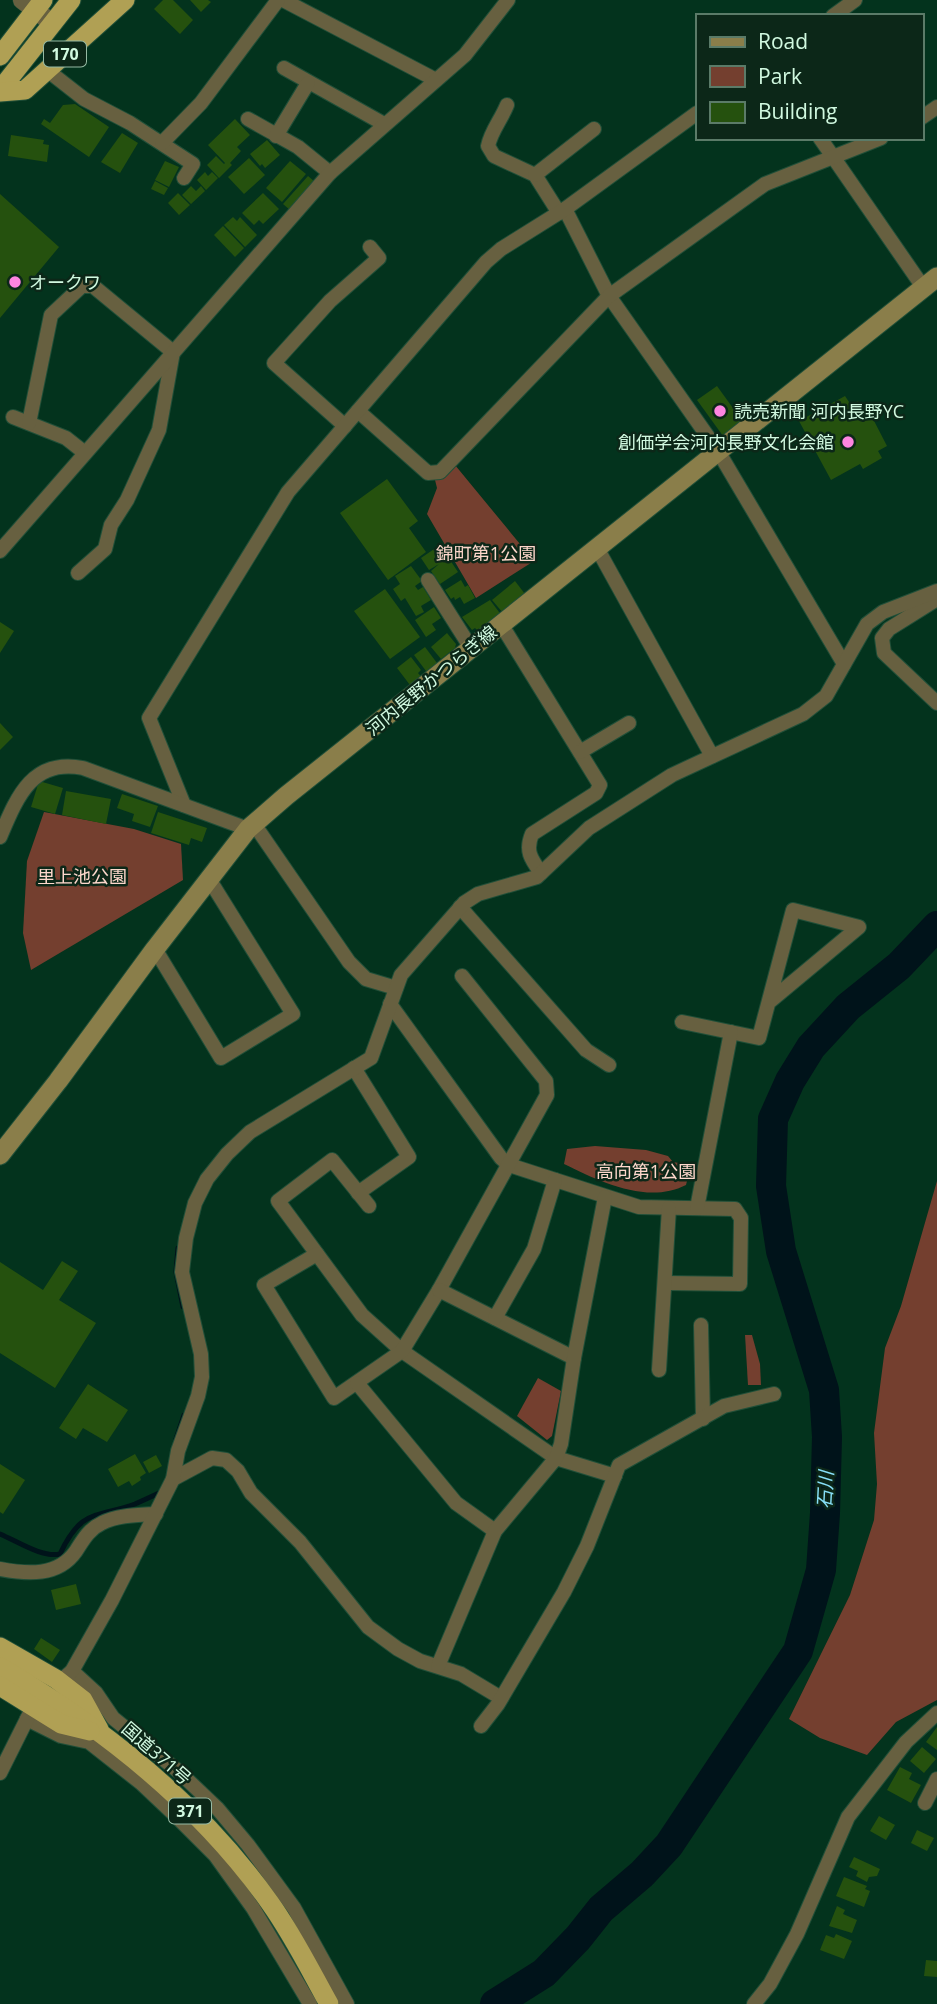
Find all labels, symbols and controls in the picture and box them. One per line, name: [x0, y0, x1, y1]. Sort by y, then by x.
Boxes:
legend: [696, 14, 923, 140]
text: Road: [758, 27, 808, 55]
road number: 170: [44, 42, 86, 66]
text: Park: [758, 62, 802, 90]
text: Building: [758, 97, 837, 125]
place label: オークワ: [29, 270, 101, 294]
marker: オークワ: [7, 274, 23, 290]
place label: 読売新聞 河内長野YC: [734, 399, 904, 423]
marker: 読売新聞 河内長野YC: [712, 403, 728, 419]
place label: 創価学会河内長野文化会館: [618, 430, 834, 454]
marker: 創価学会河内長野文化会館: [840, 434, 856, 450]
park label: 錦町第1公園: [436, 541, 536, 565]
street label: 河内長野かつらぎ線: [360, 620, 502, 740]
park label: 里上池公園: [37, 864, 127, 888]
park label: 高向第1公園: [596, 1159, 696, 1183]
water label: 石川: [811, 1468, 839, 1510]
street label: 国道371号: [117, 1716, 197, 1790]
road number: 371: [169, 1798, 211, 1824]

